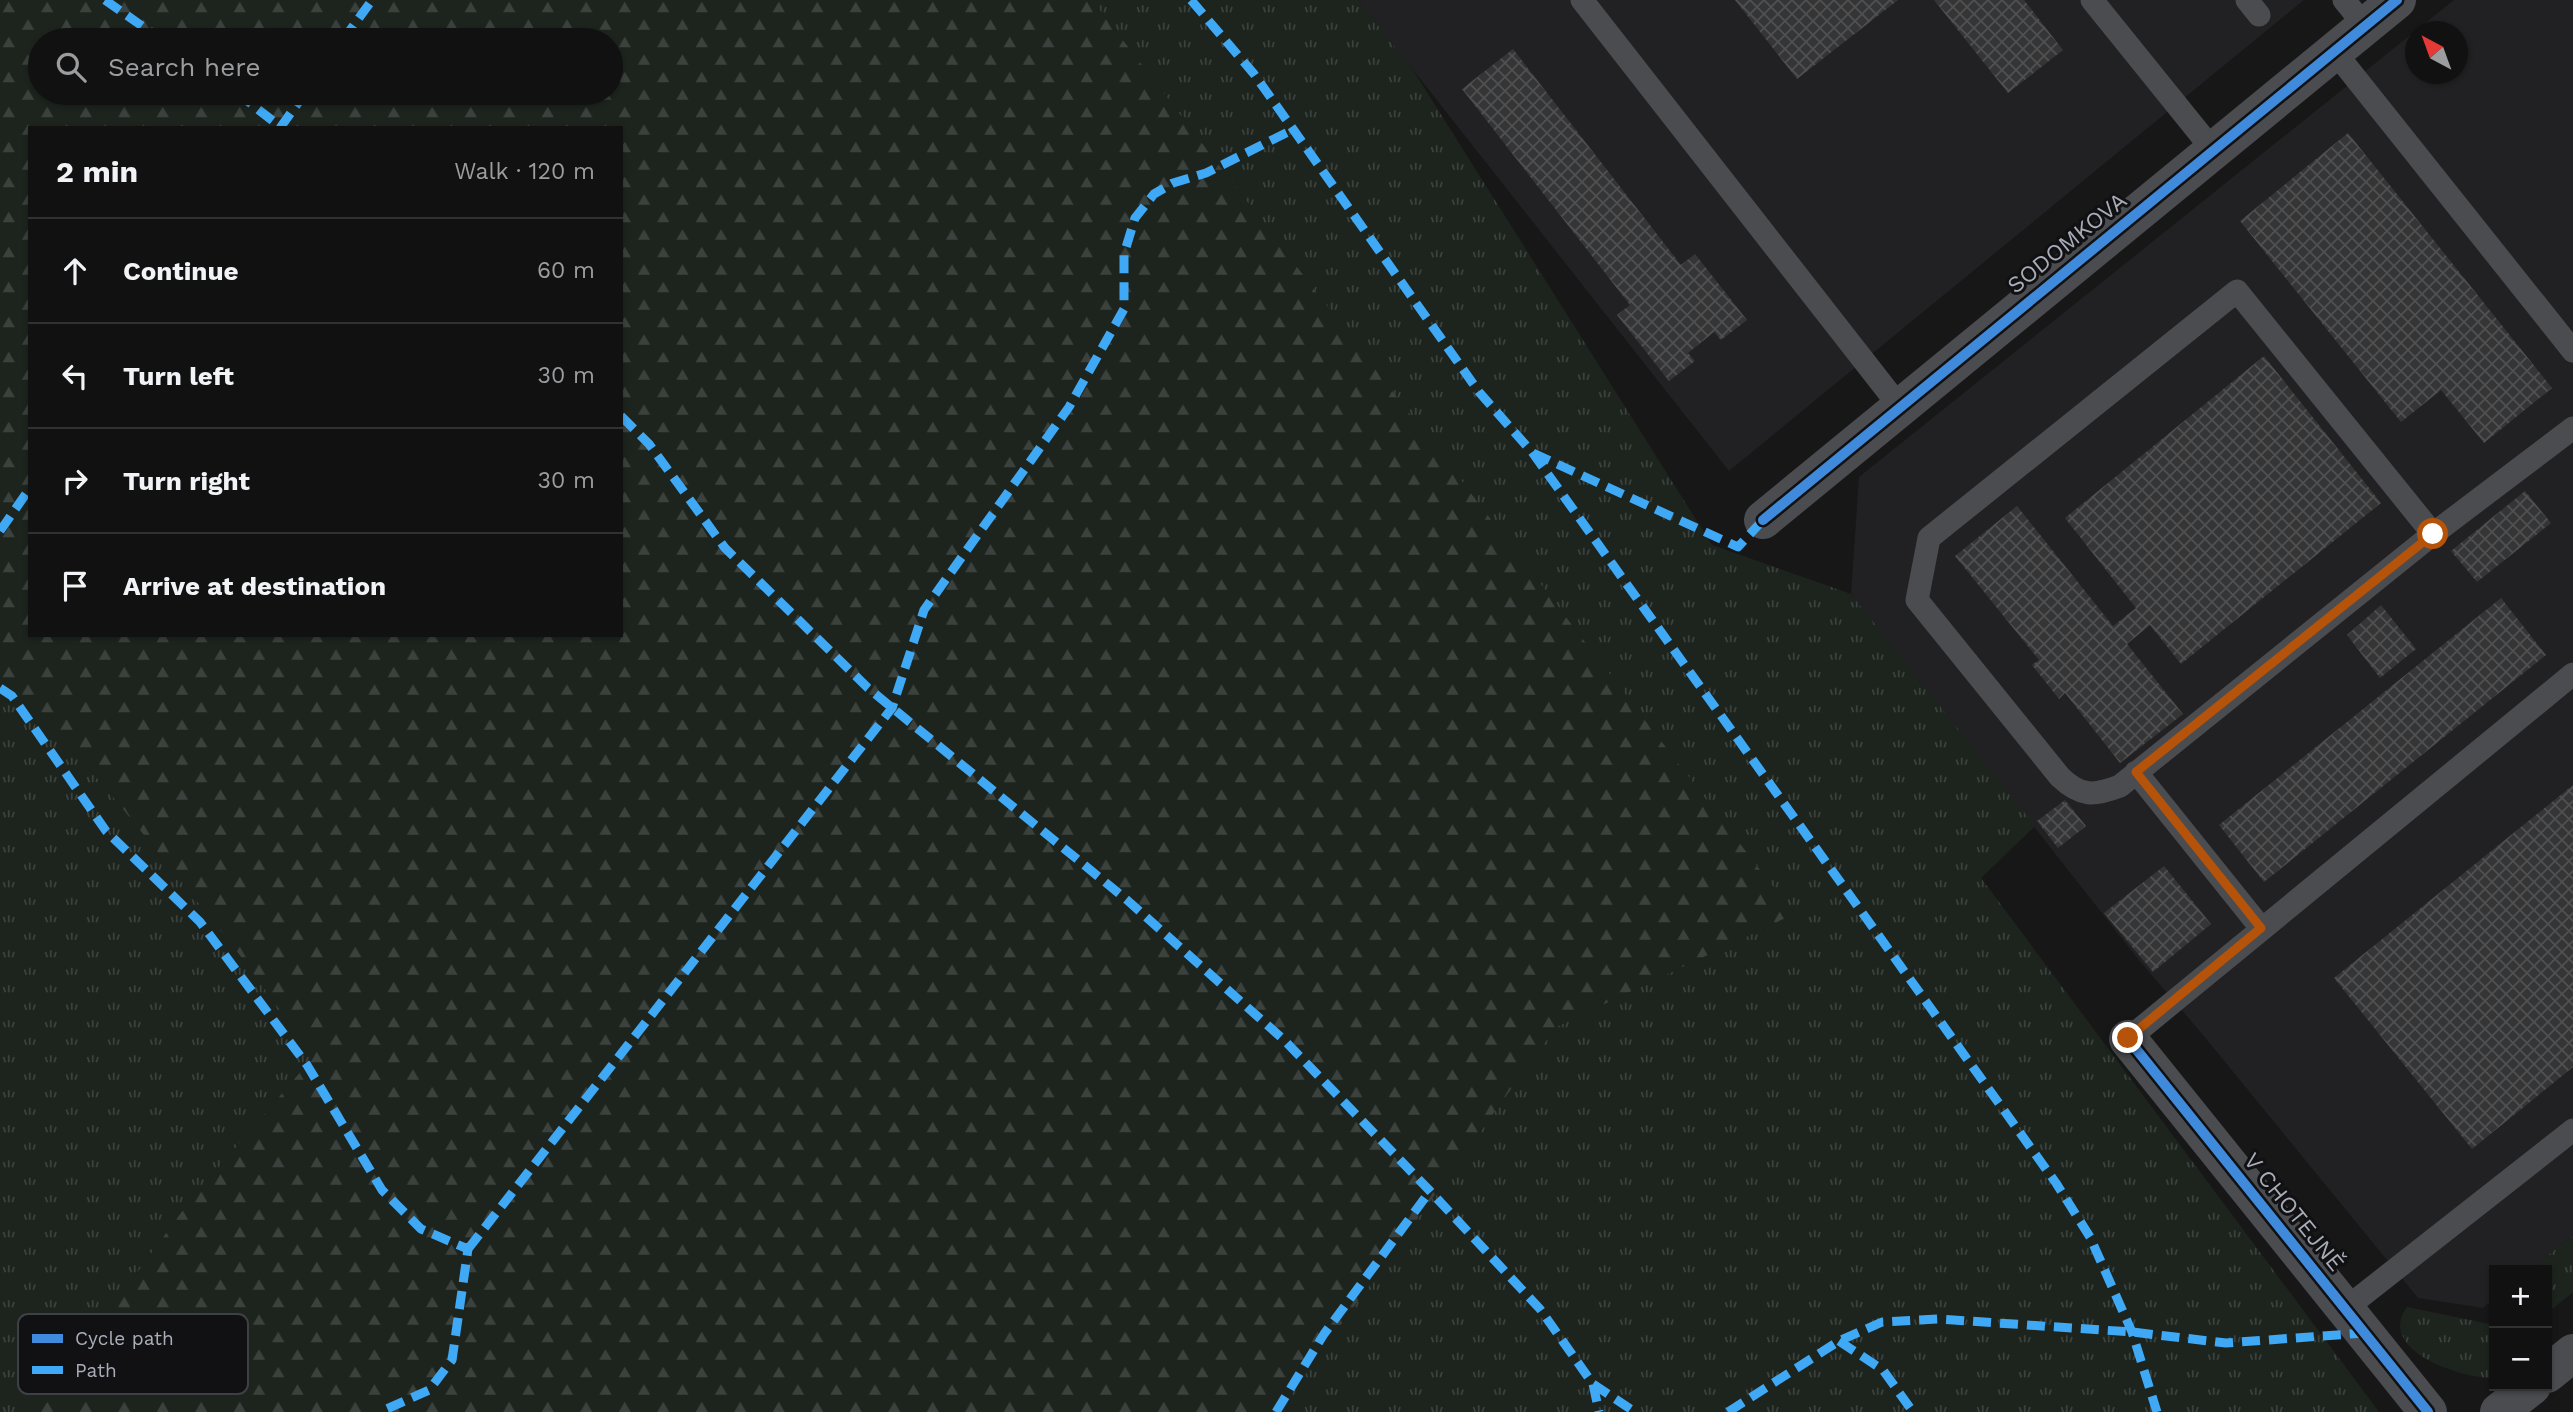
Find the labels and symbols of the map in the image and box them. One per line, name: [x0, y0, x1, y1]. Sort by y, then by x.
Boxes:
north arrow: [2405, 21, 2468, 84]
street label: SODOMKOVA: [2002, 187, 2132, 299]
route start: [2417, 518, 2448, 549]
route end: [2112, 1022, 2143, 1053]
street label: V CHOTEJNĚ: [2238, 1147, 2350, 1277]
legend: [18, 1314, 248, 1394]
text: Cycle path: [75, 1327, 174, 1350]
text: Path: [75, 1359, 117, 1382]

